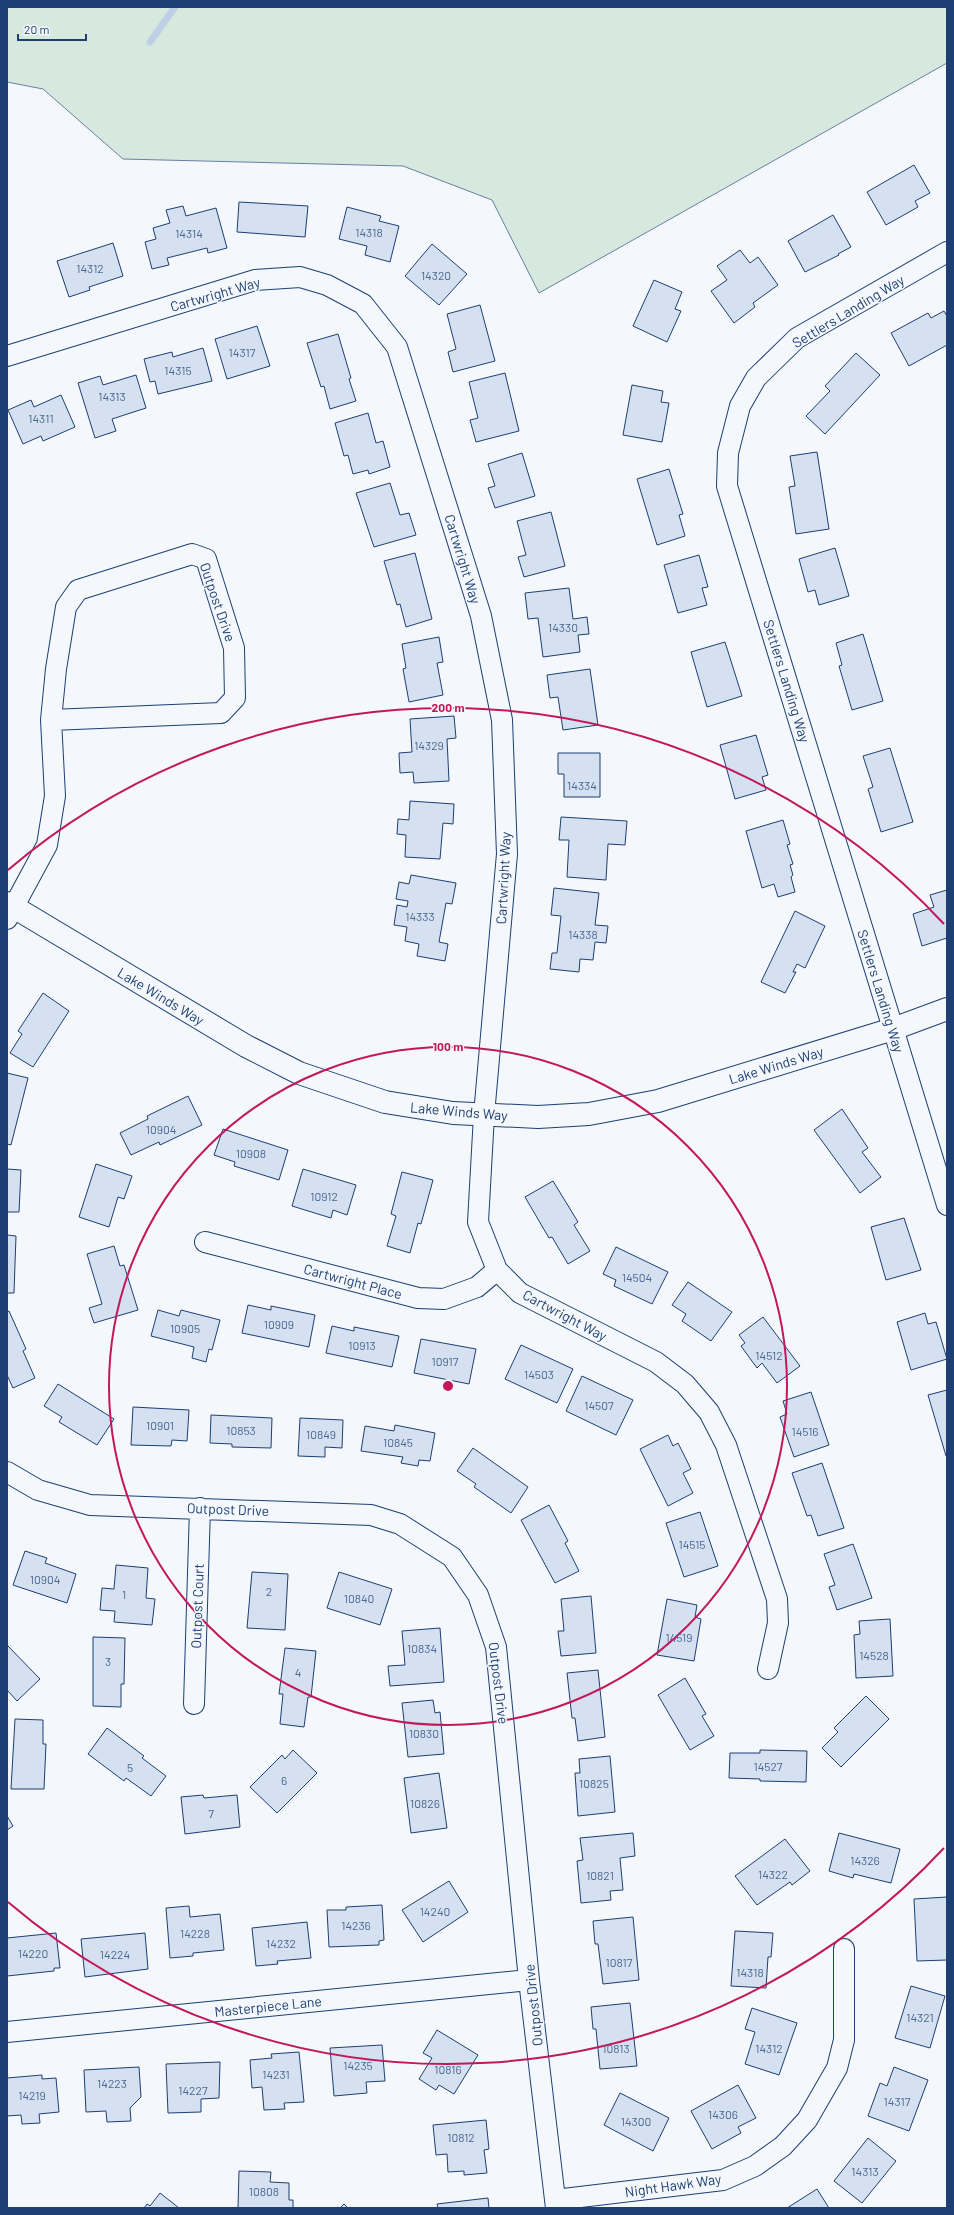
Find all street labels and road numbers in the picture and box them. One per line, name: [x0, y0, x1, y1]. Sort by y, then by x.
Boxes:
street label: Settlers Landing Way: [789, 271, 908, 351]
street label: Cartwright Way: [168, 273, 262, 315]
street label: Cartwright Way: [441, 512, 485, 606]
street label: Outpost Drive: [197, 560, 239, 644]
street label: Settlers Landing Way: [760, 617, 814, 745]
street label: Cartwright Way: [492, 831, 514, 925]
street label: Settlers Landing Way: [854, 927, 908, 1055]
street label: Lake Winds Way: [115, 964, 208, 1029]
street label: Lake Winds Way: [727, 1042, 826, 1087]
street label: Lake Winds Way: [410, 1098, 509, 1124]
street label: Cartwright Place: [302, 1260, 404, 1302]
street label: Cartwright Way: [520, 1286, 610, 1345]
street label: Outpost Drive: [187, 1499, 269, 1519]
street label: Outpost Court: [187, 1563, 207, 1649]
street label: Outpost Drive: [486, 1641, 512, 1725]
street label: Outpost Drive: [520, 1963, 546, 2047]
street label: Masterpiece Lane: [214, 1992, 322, 2020]
street label: Night Hawk Way: [624, 2170, 723, 2200]

